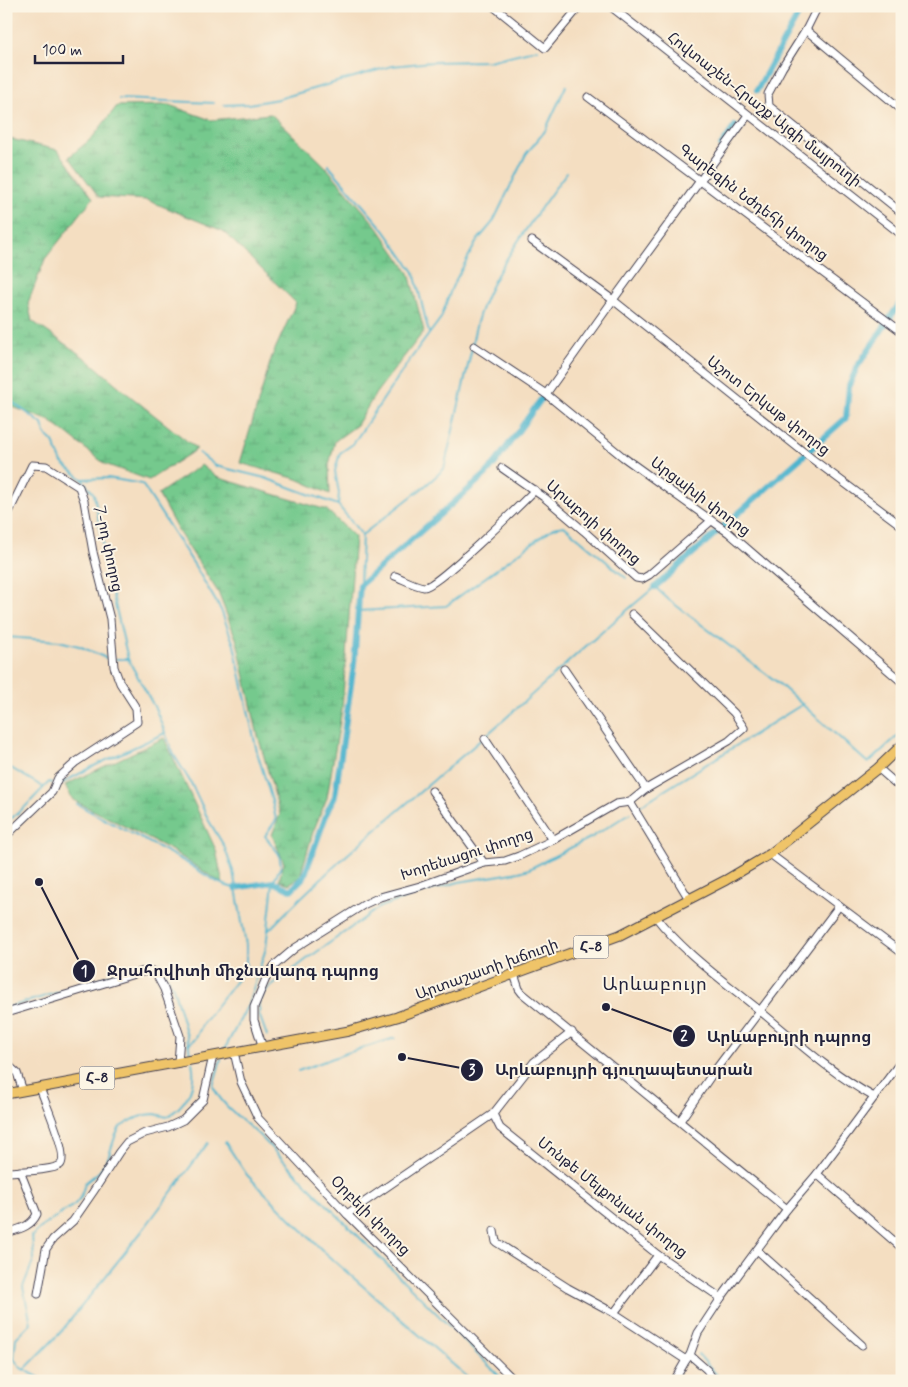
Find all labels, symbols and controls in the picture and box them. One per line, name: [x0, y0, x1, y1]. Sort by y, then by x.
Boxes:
street label: Հովտաշեն-Հրաշք Այգի մայրուղի: [663, 28, 865, 192]
scale bar: [35, 32, 122, 64]
text: 100 m: [42, 41, 82, 61]
street label: Գարեգին Նժդեհի փողոց: [674, 140, 832, 266]
street label: Աշոտ Երկաթ փողոց: [702, 352, 834, 460]
street label: Արցախի փողոց: [646, 453, 754, 541]
street label: Արաբոյի փողոց: [541, 476, 645, 570]
street label: 7-րդ փողոց: [89, 504, 127, 594]
street label: Խորենացու փողոց: [398, 824, 536, 886]
street label: Արտաշատի խճուղի: [413, 935, 561, 1005]
road number: Հ-8: [574, 936, 608, 959]
callout: Ջրահովիտի միջնակարգ դպրոց: [72, 955, 389, 986]
text: Ջրահովիտի միջնակարգ դպրոց: [107, 961, 379, 982]
text: 1: [81, 962, 87, 982]
district label: Արևաբույր: [602, 973, 708, 997]
callout: Արևաբույրի դպրոց: [671, 1021, 881, 1052]
text: 2: [680, 1027, 688, 1047]
text: Արևաբույրի դպրոց: [707, 1027, 871, 1048]
callout: Արևաբույրի գյուղապետարան: [460, 1054, 763, 1085]
text: Արևաբույրի գյուղապետարան: [495, 1060, 753, 1081]
text: 3: [469, 1061, 476, 1081]
road number: Հ-8: [80, 1066, 114, 1090]
street label: Մոնթե Մելքոնյան փողոց: [533, 1133, 691, 1263]
street label: Օրբելի փողոց: [326, 1172, 414, 1260]

